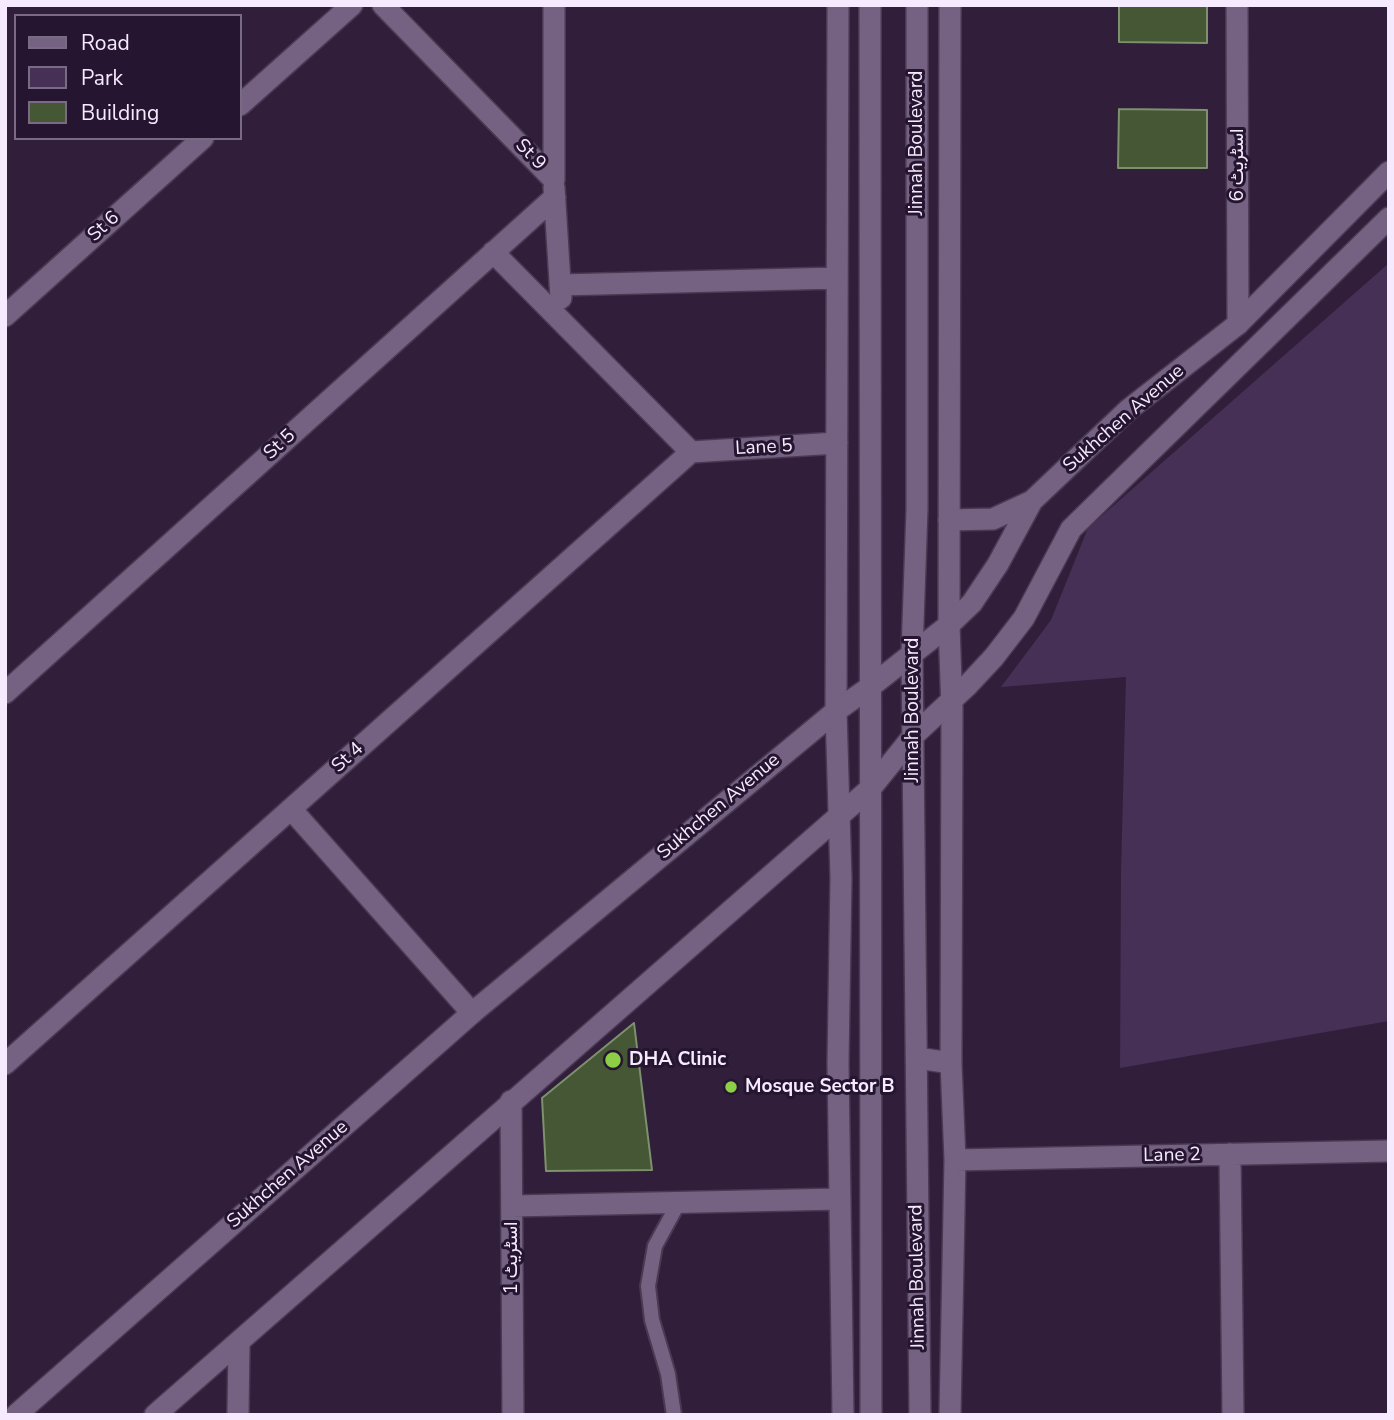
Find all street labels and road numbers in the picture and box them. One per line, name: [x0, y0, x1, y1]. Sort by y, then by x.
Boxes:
street label: Jinnah Boulevard: [906, 71, 928, 215]
street label: اسٹریٹ 6: [1227, 129, 1249, 201]
street label: St 9: [510, 135, 550, 175]
street label: St 6: [84, 207, 124, 247]
street label: Sukhchen Avenue: [1059, 360, 1189, 478]
street label: St 5: [260, 425, 300, 465]
street label: Lane 5: [735, 435, 793, 461]
street label: Jinnah Boulevard: [902, 638, 924, 782]
street label: St 4: [328, 738, 368, 778]
street label: Sukhchen Avenue: [653, 749, 785, 865]
street label: Sukhchen Avenue: [223, 1116, 353, 1234]
street label: Lane 2: [1143, 1144, 1201, 1168]
street label: Jinnah Boulevard: [905, 1204, 931, 1350]
street label: اسٹریٹ 1: [501, 1222, 523, 1294]

